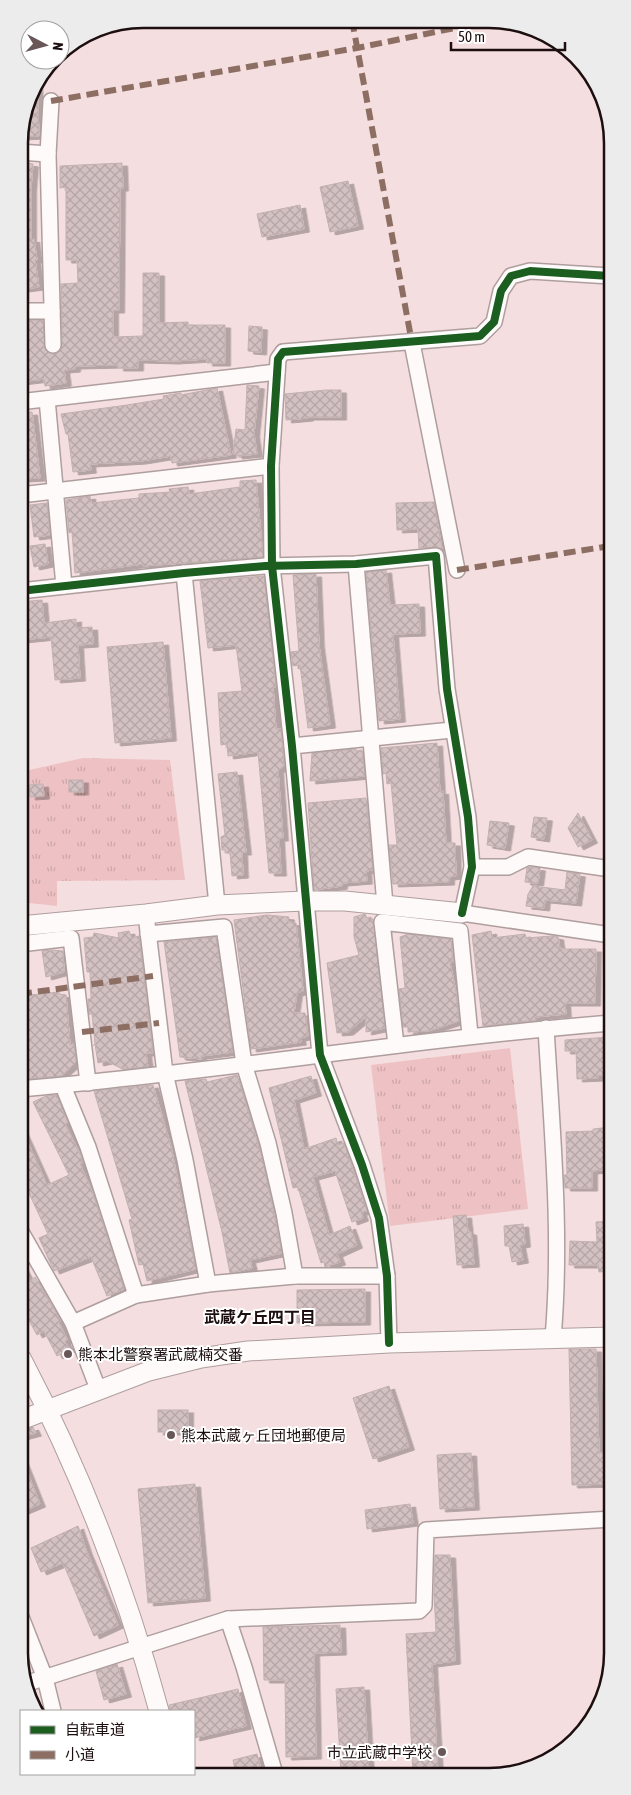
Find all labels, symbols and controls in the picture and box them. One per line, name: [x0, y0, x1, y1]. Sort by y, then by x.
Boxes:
north arrow: [20, 20, 70, 70]
scale bar: [451, 20, 565, 52]
text: 50 m: [458, 28, 485, 45]
text: N: [50, 41, 66, 51]
district label: 武蔵ケ丘四丁目: [204, 1308, 316, 1326]
place label: 熊本北警察署武蔵楠交番: [78, 1346, 243, 1363]
marker: 熊本北警察署武蔵楠交番: [62, 1348, 74, 1360]
place label: 熊本武蔵ヶ丘団地郵便局: [181, 1427, 346, 1444]
marker: 熊本武蔵ヶ丘団地郵便局: [165, 1429, 177, 1441]
legend: [20, 1710, 195, 1775]
text: 自転車道: [65, 1721, 125, 1738]
place label: 市立武蔵中学校: [327, 1744, 432, 1761]
text: 小道: [65, 1746, 95, 1763]
marker: 市立武蔵中学校: [436, 1746, 448, 1758]

